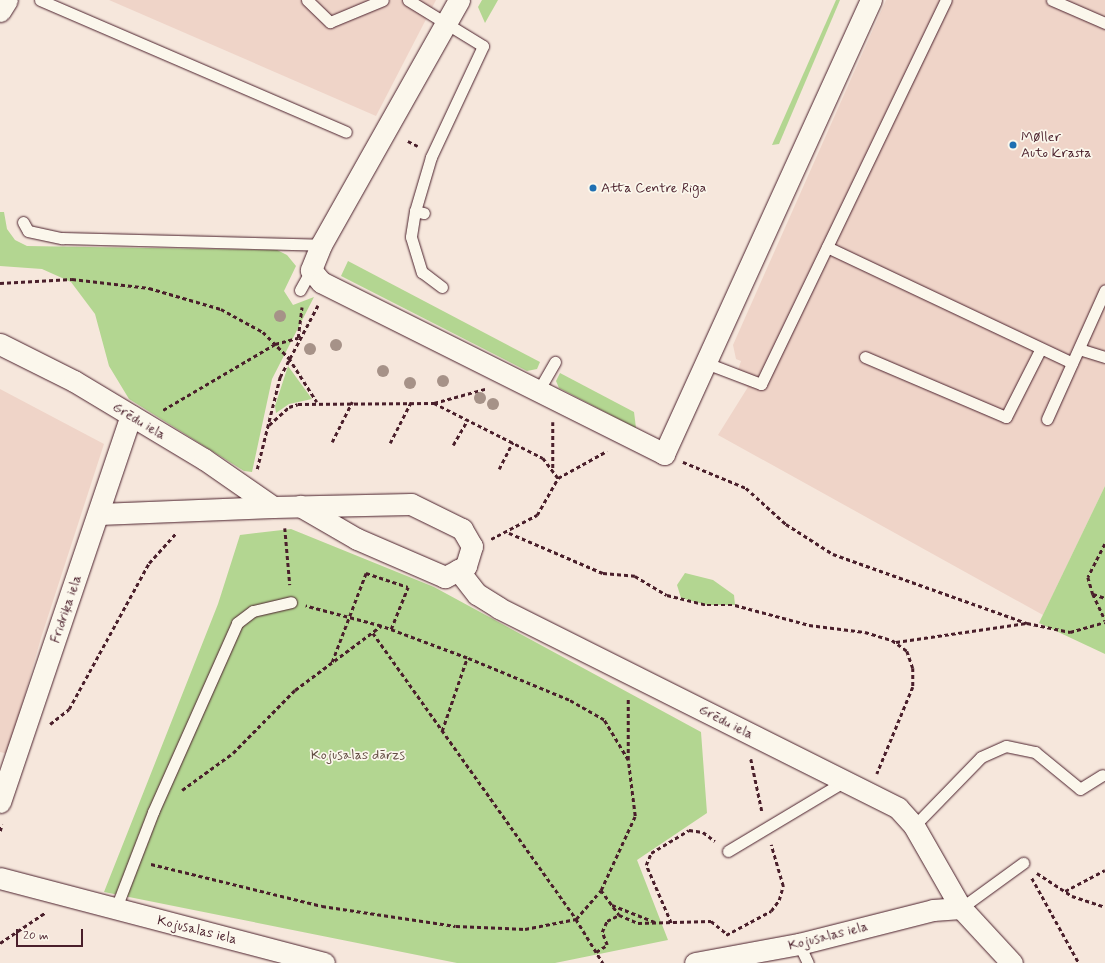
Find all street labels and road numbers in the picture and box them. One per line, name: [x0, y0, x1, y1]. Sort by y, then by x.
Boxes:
street label: Grēdu iela: [109, 398, 169, 444]
street label: Fridriķa iela: [46, 572, 86, 646]
street label: Grēdu iela: [696, 701, 756, 743]
street label: Kojusalas iela: [155, 912, 239, 948]
street label: Kojusalas iela: [786, 918, 870, 954]

